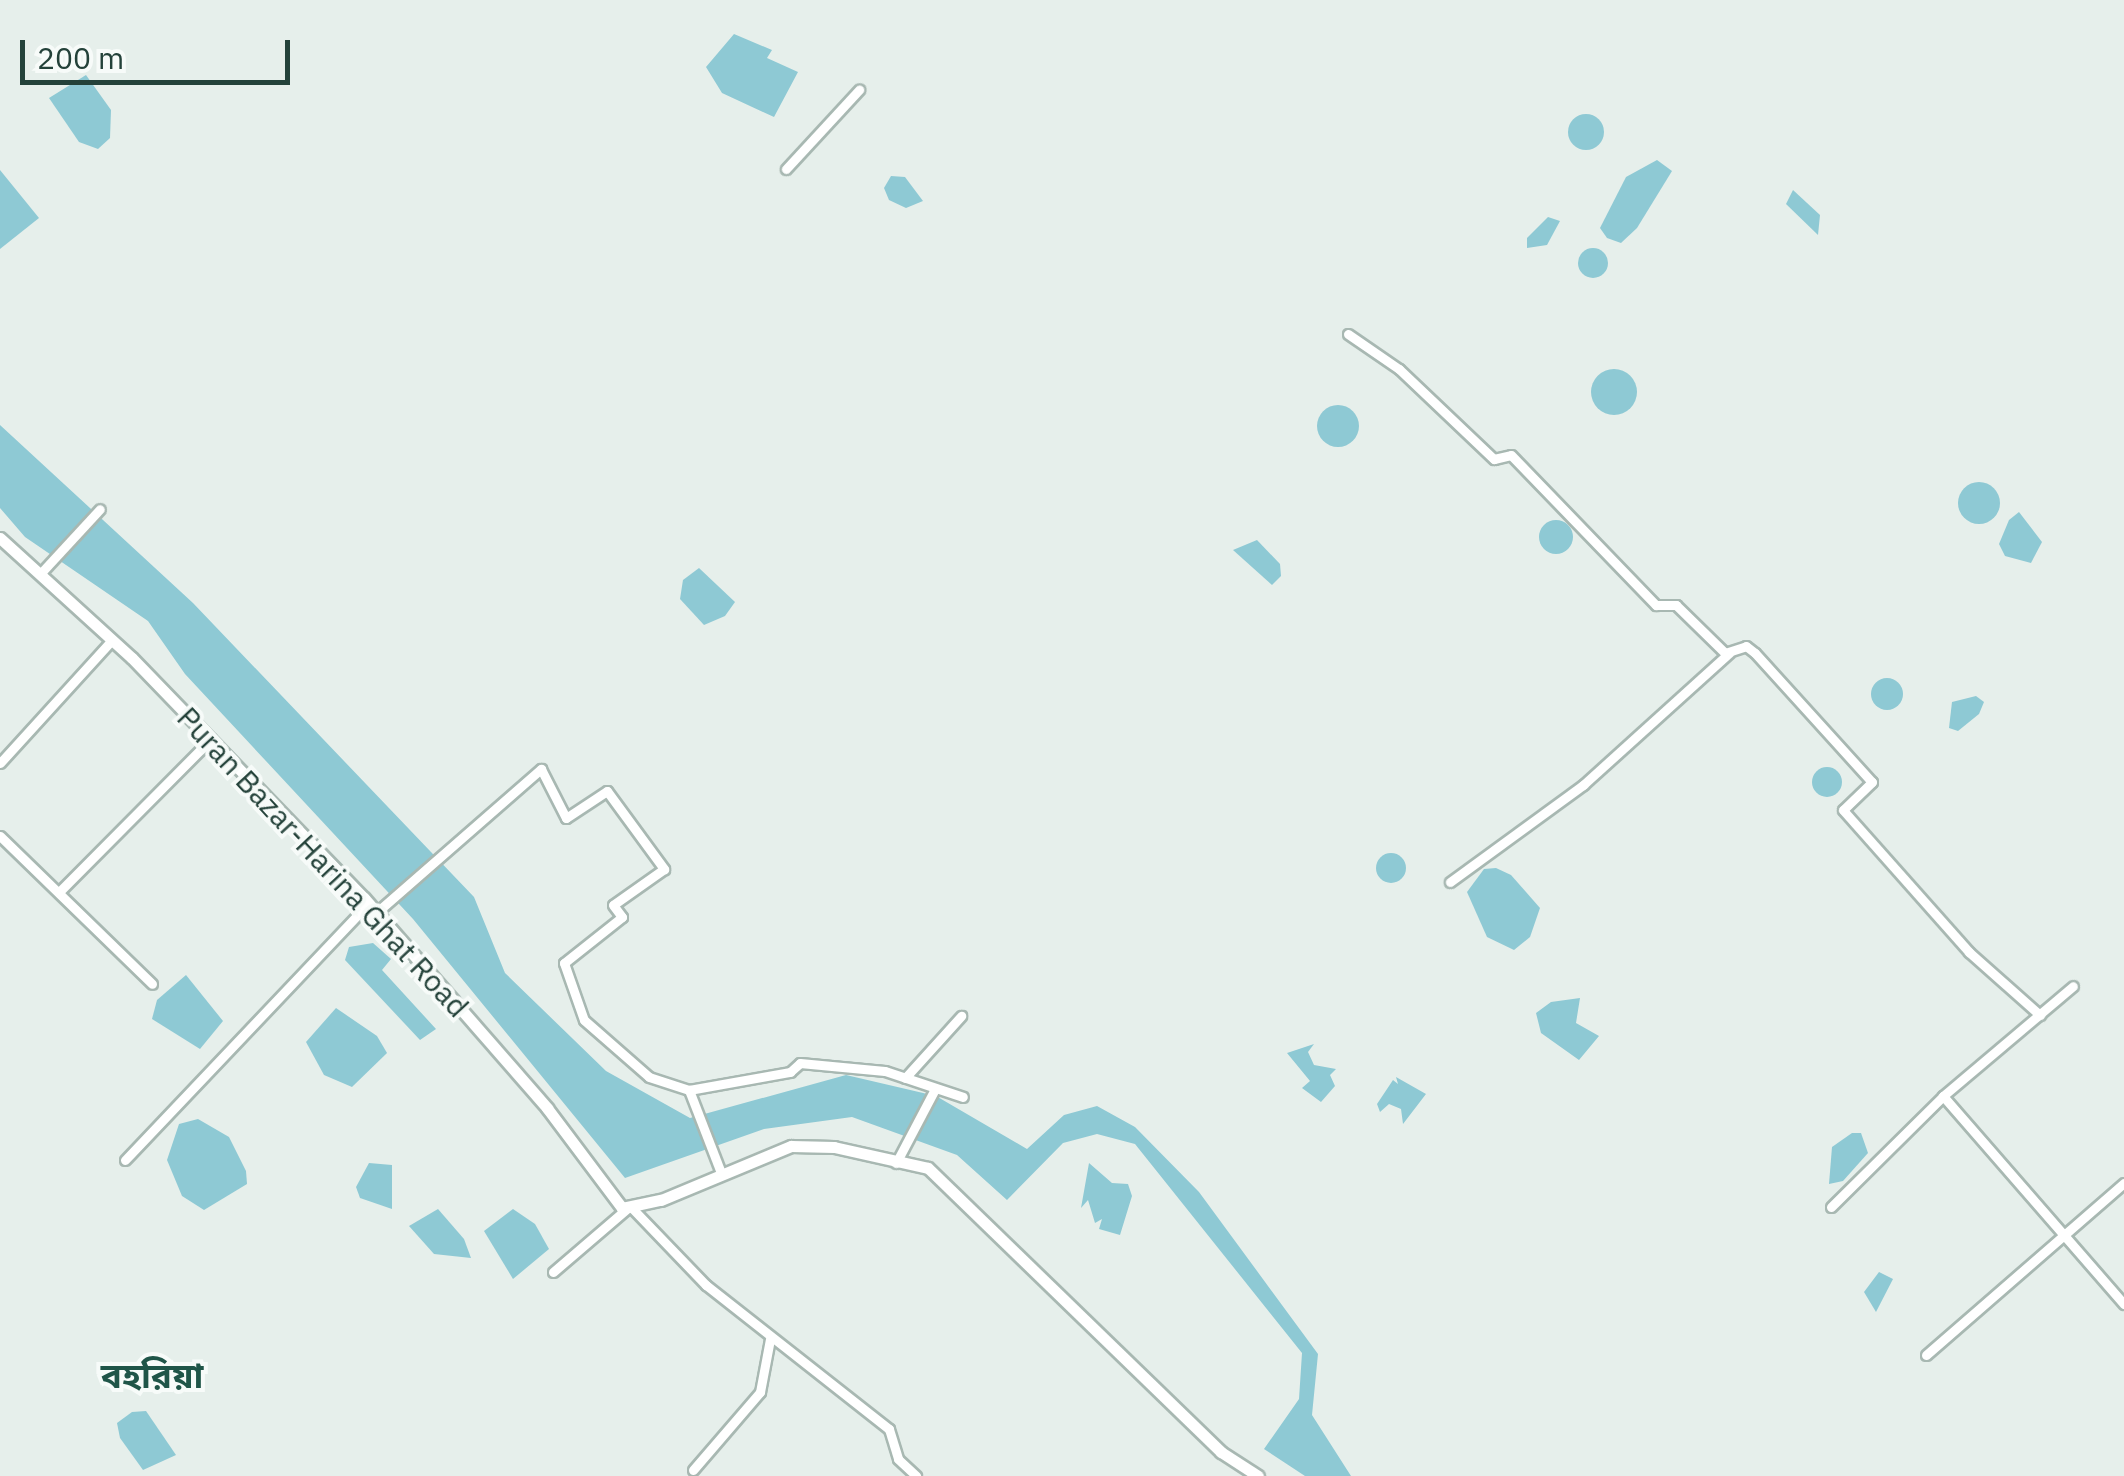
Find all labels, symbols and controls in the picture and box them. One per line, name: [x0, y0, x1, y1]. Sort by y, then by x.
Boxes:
scale bar: [25, 20, 295, 82]
text: 200 m: [37, 38, 124, 77]
street label: Puran Bazar-Harina Ghat Road: [170, 700, 476, 1024]
district label: বহরিয়া: [101, 1354, 203, 1396]

